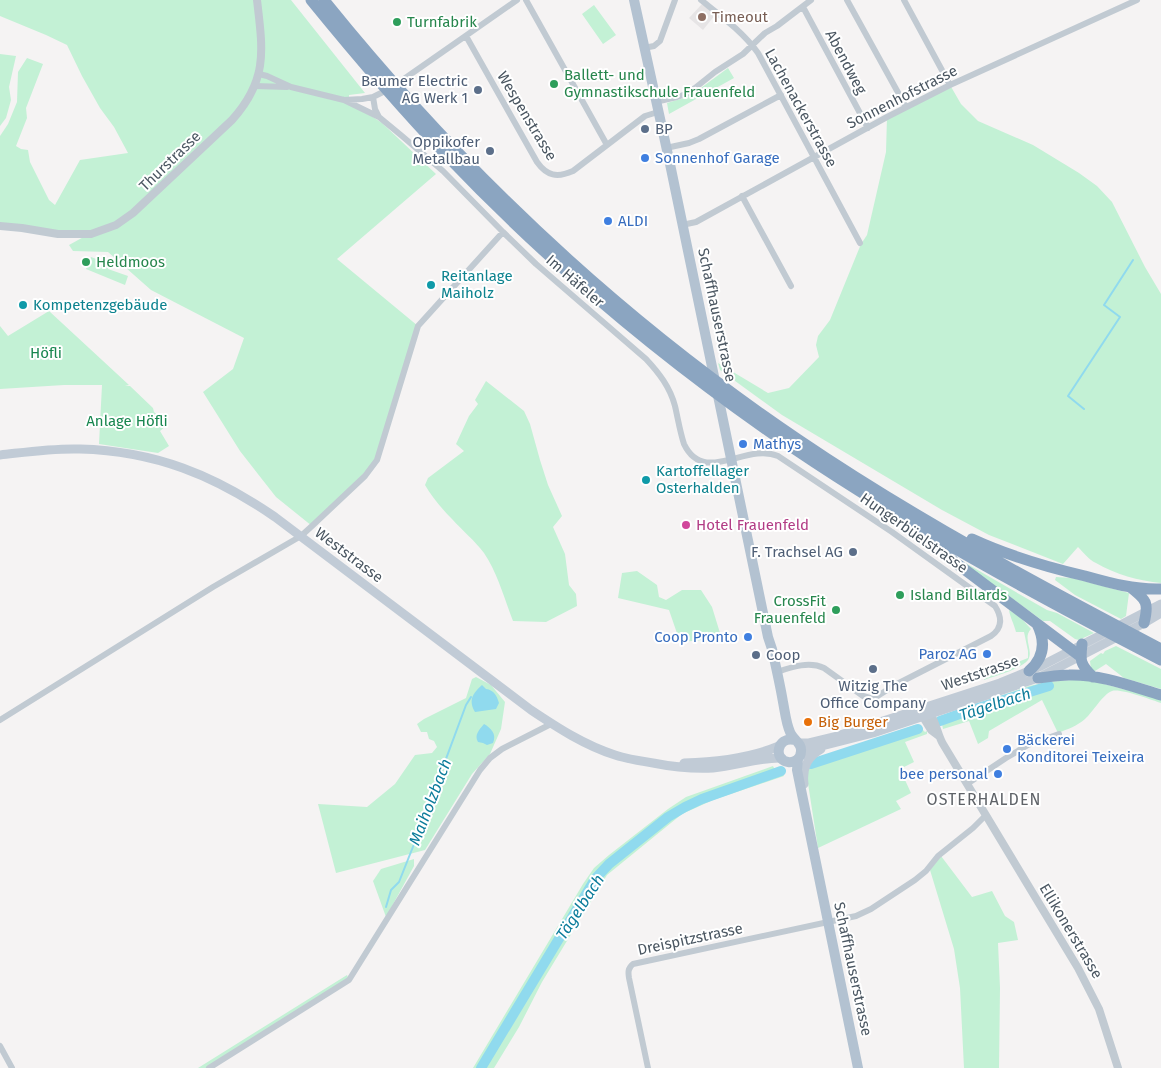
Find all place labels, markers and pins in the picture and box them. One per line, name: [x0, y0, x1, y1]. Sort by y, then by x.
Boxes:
place label: Timeout: [712, 8, 769, 26]
marker: Timeout: [696, 11, 708, 23]
place label: Turnfabrik: [407, 13, 477, 31]
marker: Turnfabrik: [391, 16, 403, 28]
place label: Ballett- und Gymnastikschule Frauenfeld: [564, 66, 755, 101]
place label: Baumer Electric AG Werk 1: [361, 72, 468, 107]
marker: Ballett- und Gymnastikschule Frauenfeld: [548, 78, 560, 90]
marker: Baumer Electric AG Werk 1: [472, 84, 484, 96]
place label: BP: [655, 120, 673, 138]
marker: BP: [639, 123, 651, 135]
place label: Oppikofer Metallbau: [412, 133, 480, 168]
marker: Oppikofer Metallbau: [484, 145, 496, 157]
place label: Sonnenhof Garage: [655, 149, 780, 167]
marker: Sonnenhof Garage: [639, 152, 651, 164]
place label: ALDI: [618, 212, 648, 230]
marker: ALDI: [602, 215, 614, 227]
place label: Heldmoos: [96, 253, 165, 271]
marker: Heldmoos: [80, 256, 92, 268]
place label: Reitanlage Maiholz: [441, 267, 513, 302]
marker: Reitanlage Maiholz: [425, 279, 437, 291]
place label: Kompetenzgebäude: [33, 296, 167, 314]
marker: Kompetenzgebäude: [17, 299, 29, 311]
place label: Mathys: [753, 435, 801, 453]
marker: Mathys: [737, 438, 749, 450]
place label: Kartoffellager Osterhalden: [656, 462, 749, 497]
marker: Kartoffellager Osterhalden: [640, 474, 652, 486]
place label: Hotel Frauenfeld: [696, 516, 809, 534]
marker: Hotel Frauenfeld: [680, 519, 692, 531]
place label: F. Trachsel AG: [751, 543, 843, 561]
marker: F. Trachsel AG: [847, 546, 859, 558]
place label: Island Billards: [910, 586, 1007, 604]
marker: Island Billards: [894, 589, 906, 601]
place label: CrossFit Frauenfeld: [754, 592, 827, 627]
marker: CrossFit Frauenfeld: [830, 604, 842, 616]
place label: Coop Pronto: [654, 628, 738, 646]
marker: Coop Pronto: [742, 631, 754, 643]
place label: Paroz AG: [919, 645, 977, 663]
place label: Coop: [766, 646, 801, 664]
marker: Paroz AG: [981, 648, 993, 660]
marker: Coop: [750, 649, 762, 661]
marker: Witzig The Office Company: [867, 663, 879, 675]
place label: Witzig The Office Company: [820, 677, 926, 712]
place label: Big Burger: [818, 713, 888, 731]
marker: Big Burger: [802, 716, 814, 728]
place label: Bäckerei Konditorei Teixeira: [1017, 731, 1144, 766]
marker: Bäckerei Konditorei Teixeira: [1001, 743, 1013, 755]
place label: bee personal: [899, 765, 989, 783]
marker: bee personal: [992, 768, 1004, 780]

